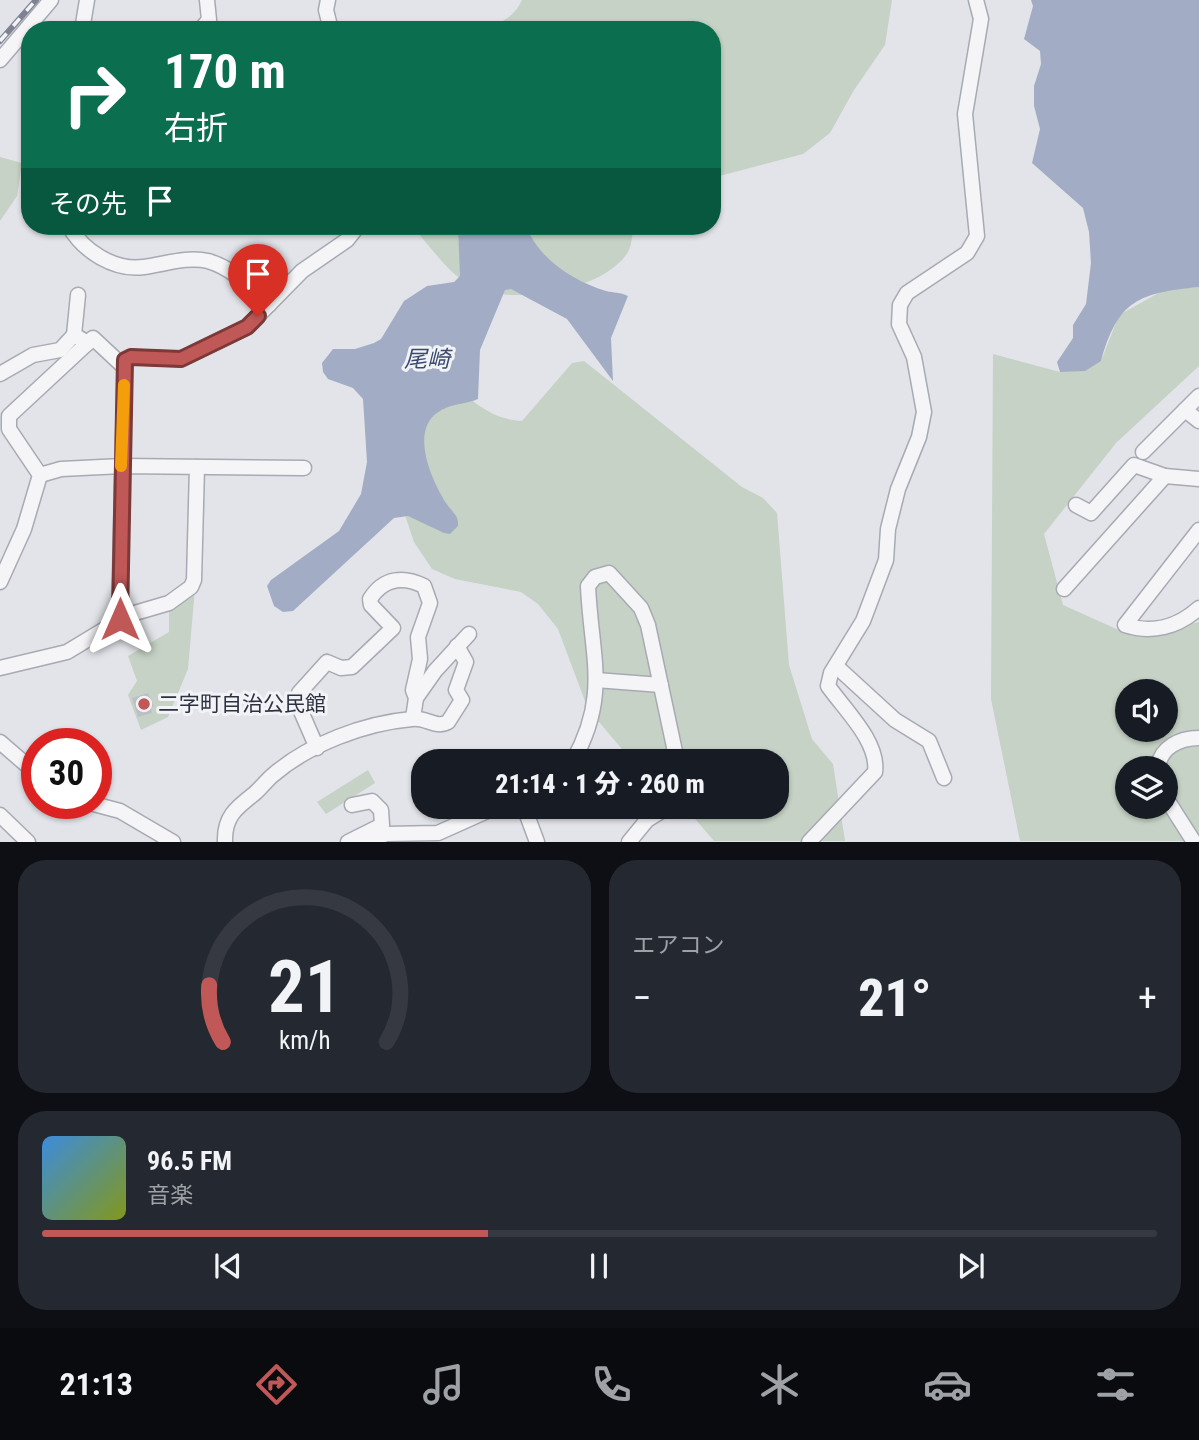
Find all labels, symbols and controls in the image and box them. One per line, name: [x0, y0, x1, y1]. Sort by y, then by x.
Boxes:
text: 170 m: [164, 43, 286, 100]
icon: right: [49, 49, 140, 140]
text: 右折: [164, 109, 228, 147]
icon: arrive: [141, 182, 179, 220]
text: その先: [49, 189, 127, 219]
pin: [228, 244, 288, 316]
icon: arrive: [239, 255, 277, 293]
water label: 尾崎: [404, 346, 453, 373]
position arrow: [83, 582, 157, 656]
map controls: [1115, 679, 1178, 819]
button: sound: [1115, 679, 1178, 742]
place label: 二字町自治公民館: [158, 692, 326, 716]
marker: 二字町自治公民館: [136, 696, 152, 712]
speed limit sign: 30: [21, 728, 112, 819]
button: layers: [1115, 756, 1178, 819]
text: 21:14 · 1 分 · 260 m: [495, 769, 705, 799]
text: エアコン: [633, 932, 725, 959]
text: 21: [267, 945, 341, 1031]
text: 21°: [858, 968, 931, 1029]
text: −: [633, 976, 652, 1020]
text: +: [1138, 976, 1157, 1020]
text: km/h: [279, 1026, 330, 1055]
text: 96.5 FM: [147, 1146, 232, 1176]
text: 音楽: [147, 1182, 193, 1209]
icon: previous: [209, 1247, 247, 1285]
icon: pause: [580, 1247, 618, 1285]
icon: next: [952, 1247, 990, 1285]
icon: directions: [252, 1360, 301, 1409]
icon: music: [419, 1360, 468, 1409]
icon: phone: [587, 1360, 636, 1409]
icon: climate: [755, 1360, 804, 1409]
icon: car: [923, 1360, 972, 1409]
icon: filters: [1091, 1360, 1140, 1409]
text: 21:13: [59, 1365, 133, 1403]

